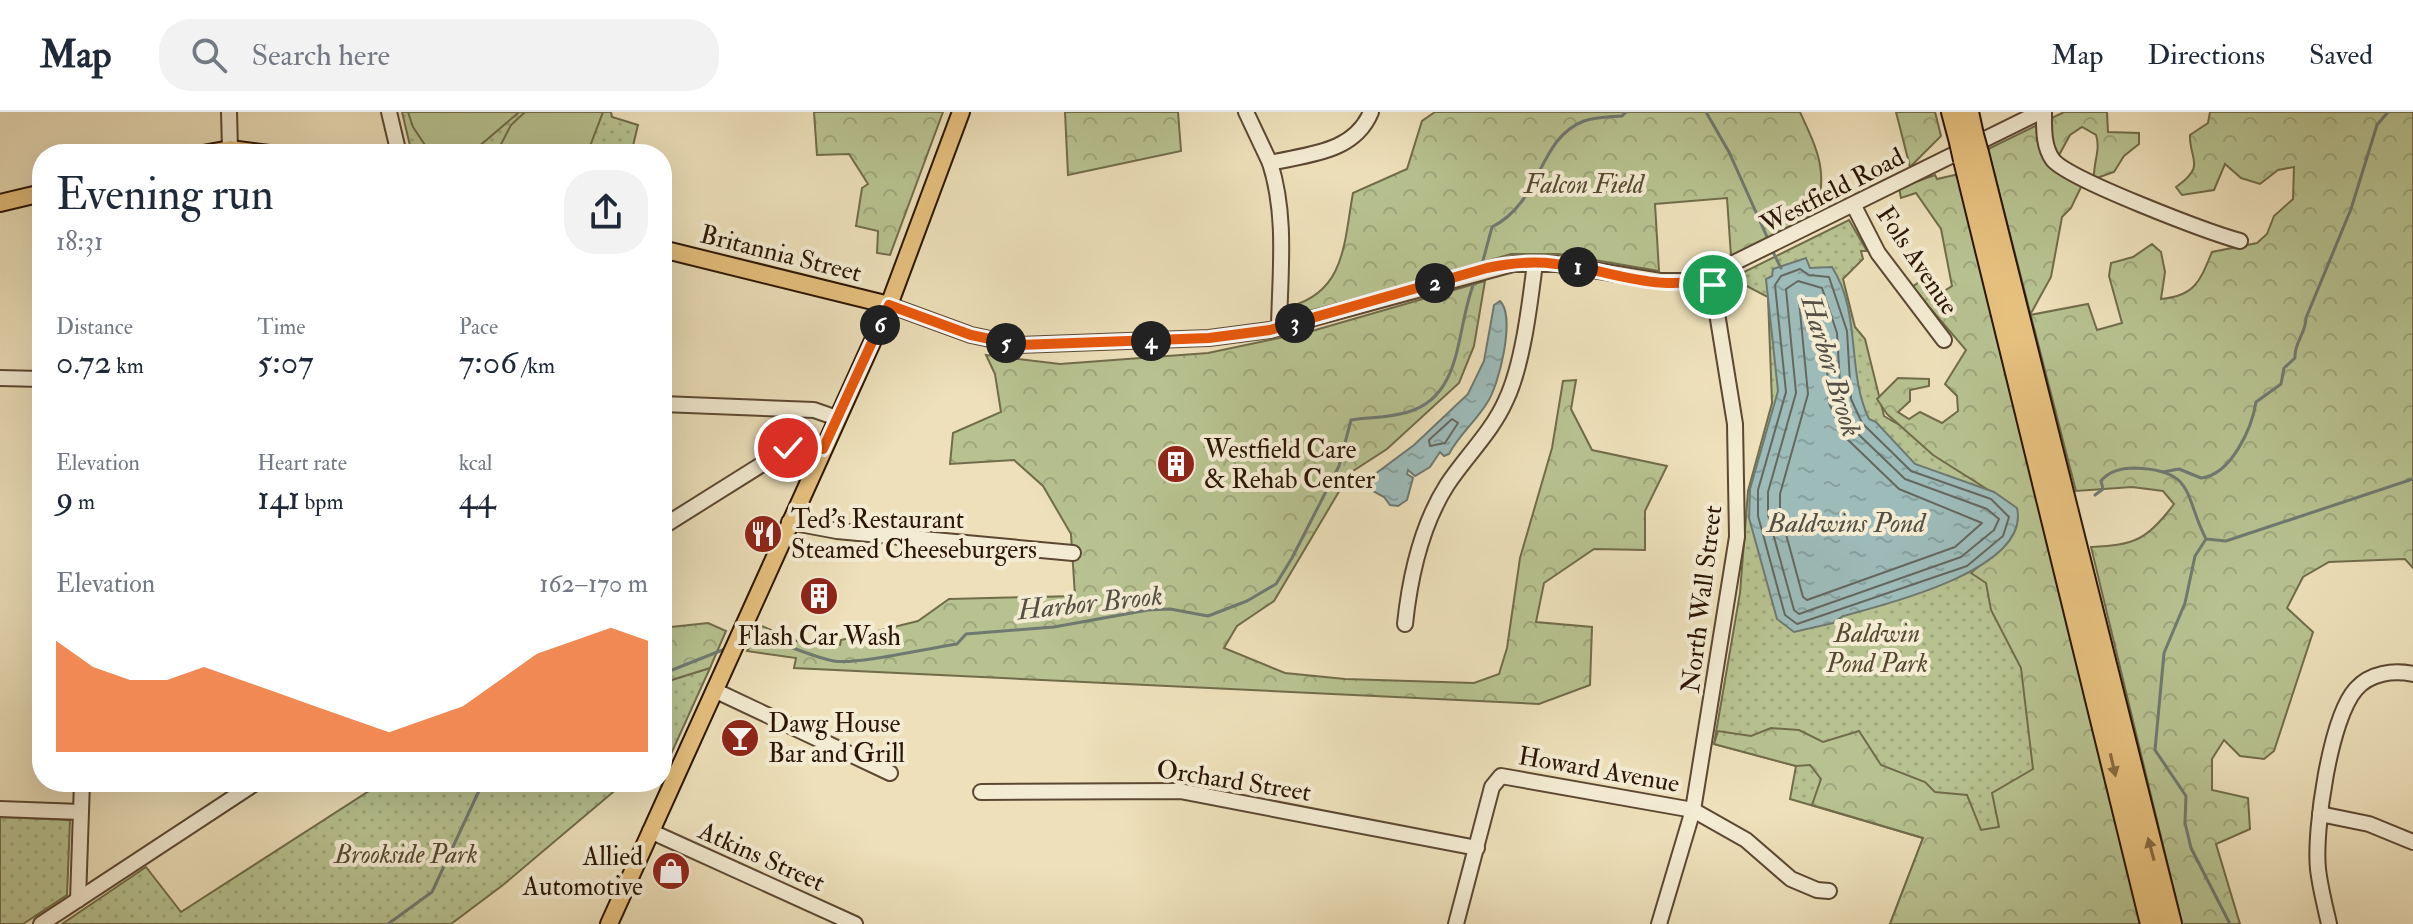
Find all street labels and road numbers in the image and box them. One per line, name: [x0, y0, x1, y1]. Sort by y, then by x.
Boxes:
street label: Westfield Road: [1754, 141, 1910, 241]
street label: Fols Avenue: [1869, 200, 1965, 321]
street label: Britannia Street: [697, 218, 865, 289]
street label: North Wall Street: [1675, 504, 1729, 695]
street label: Howard Avenue: [1516, 740, 1682, 800]
street label: Orchard Street: [1154, 753, 1313, 809]
street label: Atkins Street: [693, 814, 830, 899]

